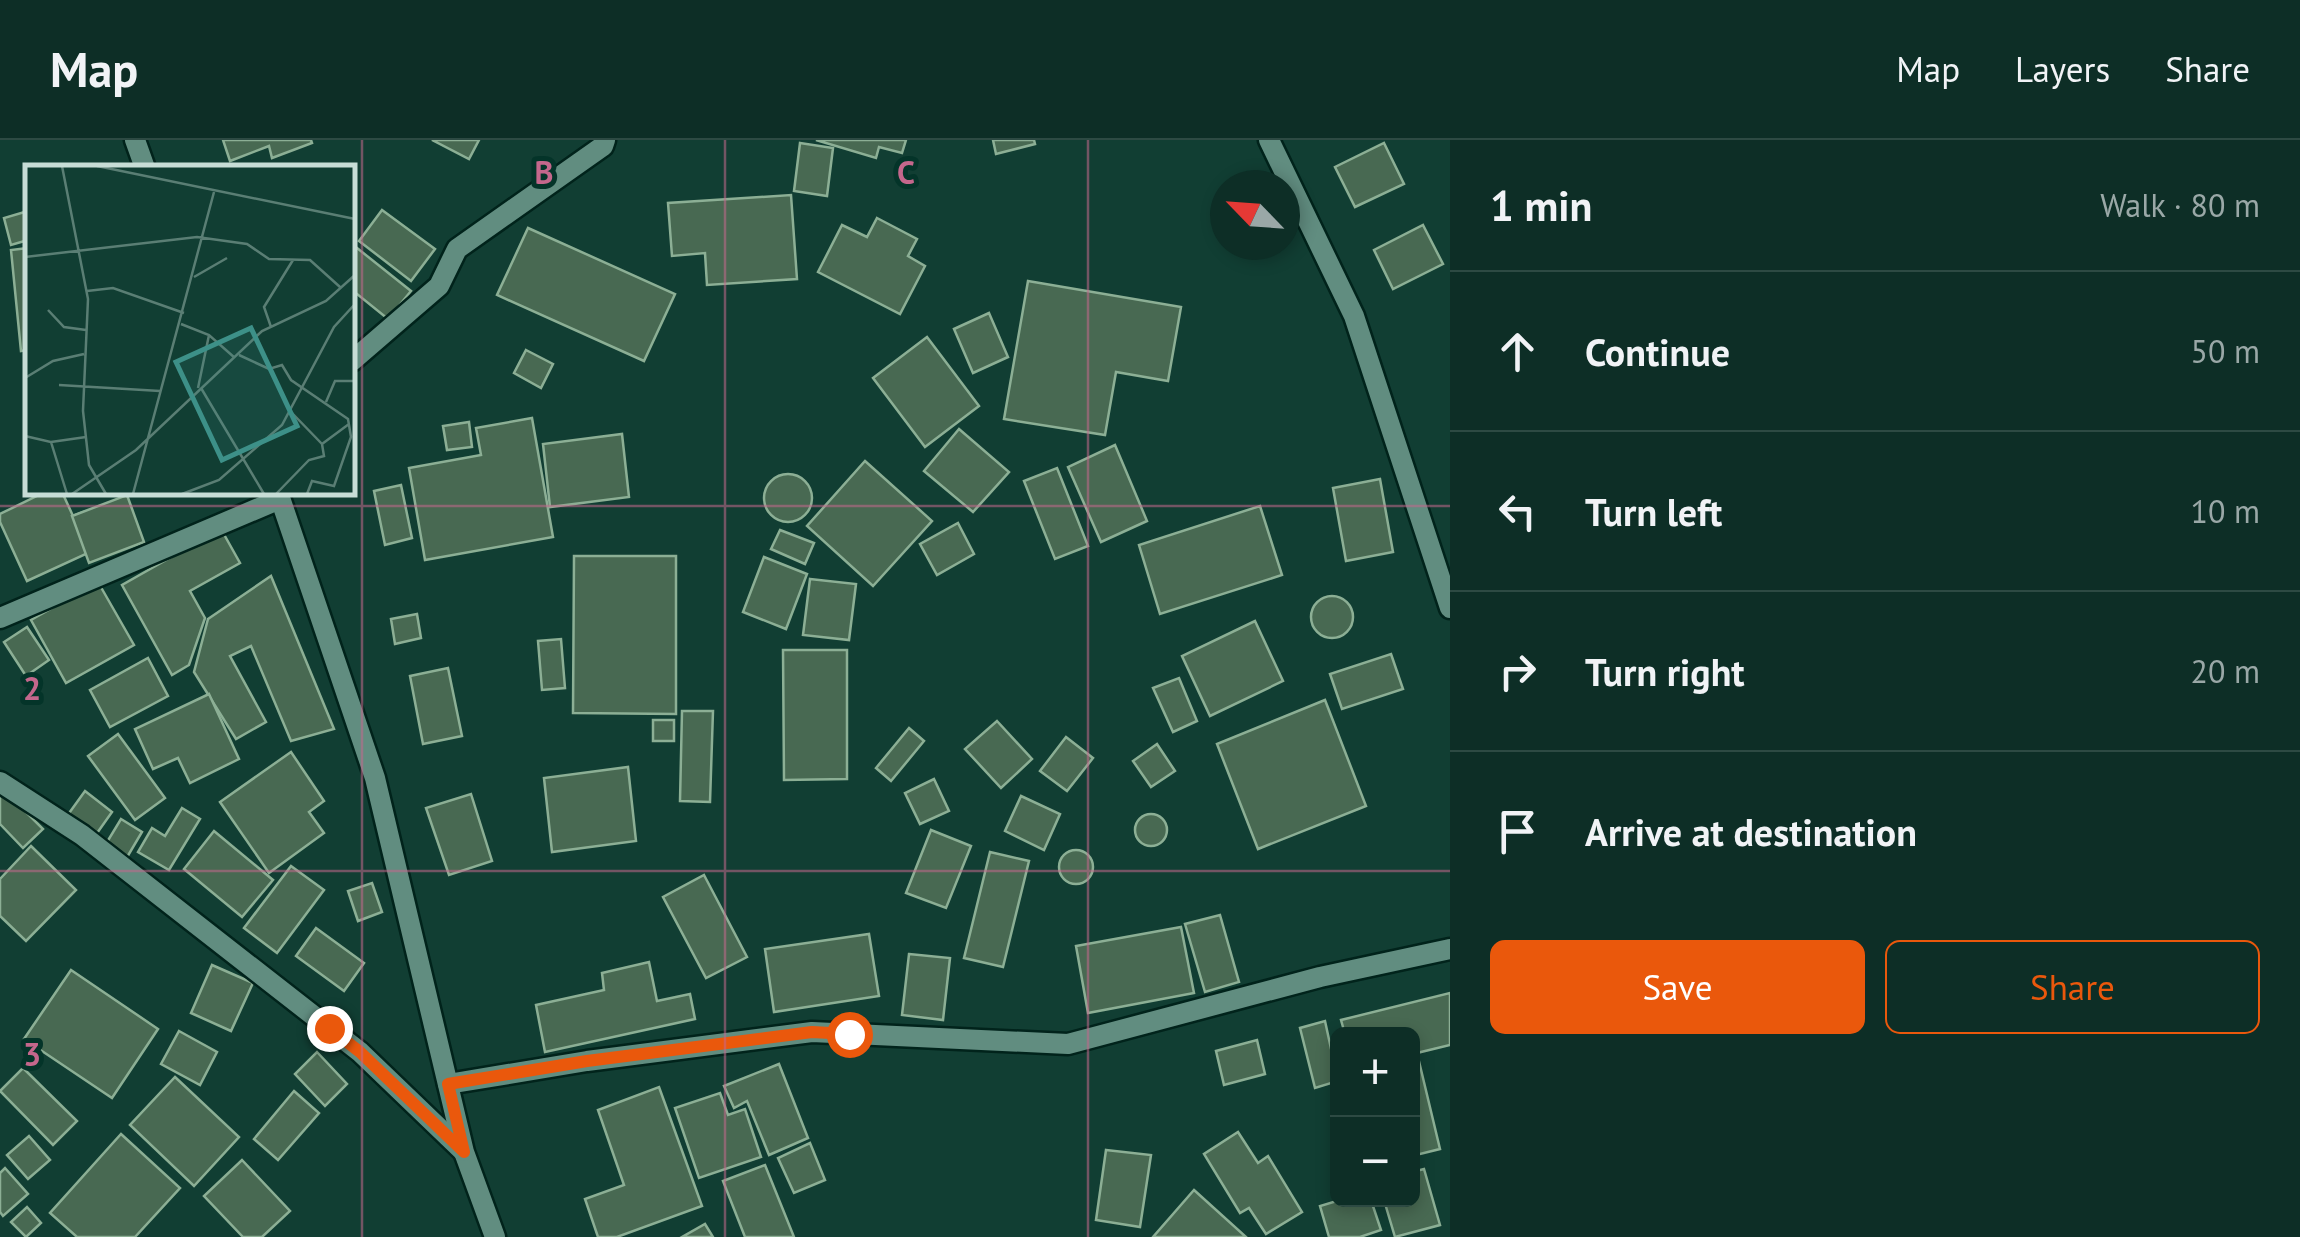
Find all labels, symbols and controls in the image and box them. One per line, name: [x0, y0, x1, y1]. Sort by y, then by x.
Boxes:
text: Map: [50, 38, 138, 100]
text: Map: [1896, 46, 1960, 92]
text: Layers: [2015, 46, 2110, 92]
text: Share: [2165, 46, 2250, 92]
text: B: [535, 151, 553, 193]
text: C: [897, 151, 915, 193]
inset map: [25, 165, 355, 495]
north arrow: [1210, 170, 1300, 260]
text: 1 min: [1490, 178, 1592, 233]
text: Walk · 80 m: [2100, 184, 2260, 226]
icon: ahead: [1490, 324, 1545, 379]
text: Continue: [1585, 327, 1730, 376]
text: 50 m: [2191, 330, 2260, 372]
icon: left: [1490, 484, 1545, 539]
text: Turn left: [1585, 487, 1722, 536]
text: 10 m: [2191, 490, 2260, 532]
icon: right: [1490, 644, 1545, 699]
text: Turn right: [1585, 647, 1745, 696]
text: 20 m: [2191, 650, 2260, 692]
text: 2: [23, 667, 41, 709]
icon: arrive: [1490, 804, 1545, 859]
text: Arrive at destination: [1585, 807, 1917, 856]
button: Save: [1490, 940, 1865, 1034]
button: Share: [1885, 940, 2260, 1034]
route end: [307, 1006, 353, 1052]
route start: [827, 1012, 873, 1058]
map controls: [1330, 1027, 1420, 1207]
button: +: [1330, 1027, 1420, 1117]
text: 3: [23, 1033, 41, 1075]
button: −: [1330, 1117, 1420, 1207]

